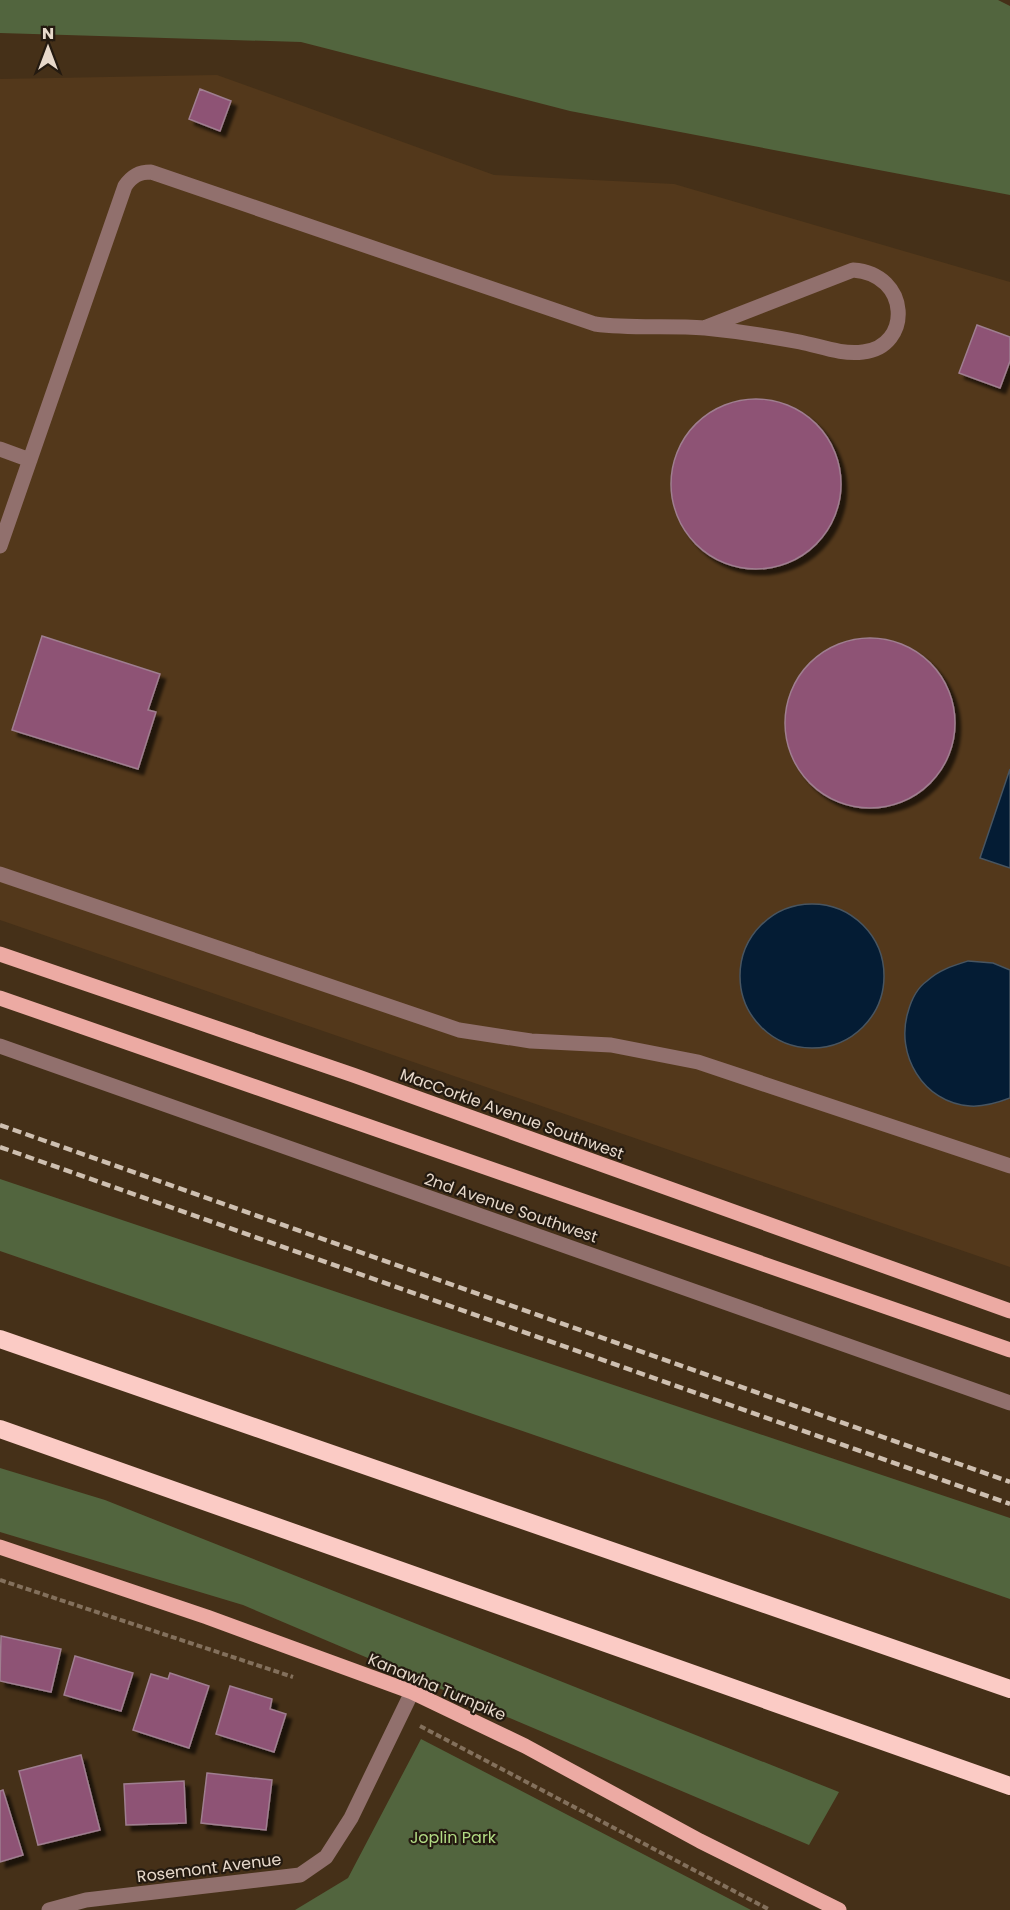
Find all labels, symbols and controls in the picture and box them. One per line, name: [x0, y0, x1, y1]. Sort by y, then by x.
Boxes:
north arrow: [18, 18, 78, 78]
text: N: [42, 22, 54, 45]
street label: MacCorkle Avenue Southwest: [397, 1063, 627, 1165]
street label: 2nd Avenue Southwest: [421, 1167, 601, 1249]
street label: Kanawha Turnpike: [364, 1648, 510, 1727]
park label: Joplin Park: [410, 1826, 497, 1849]
street label: Rosemont Avenue: [135, 1848, 283, 1888]

